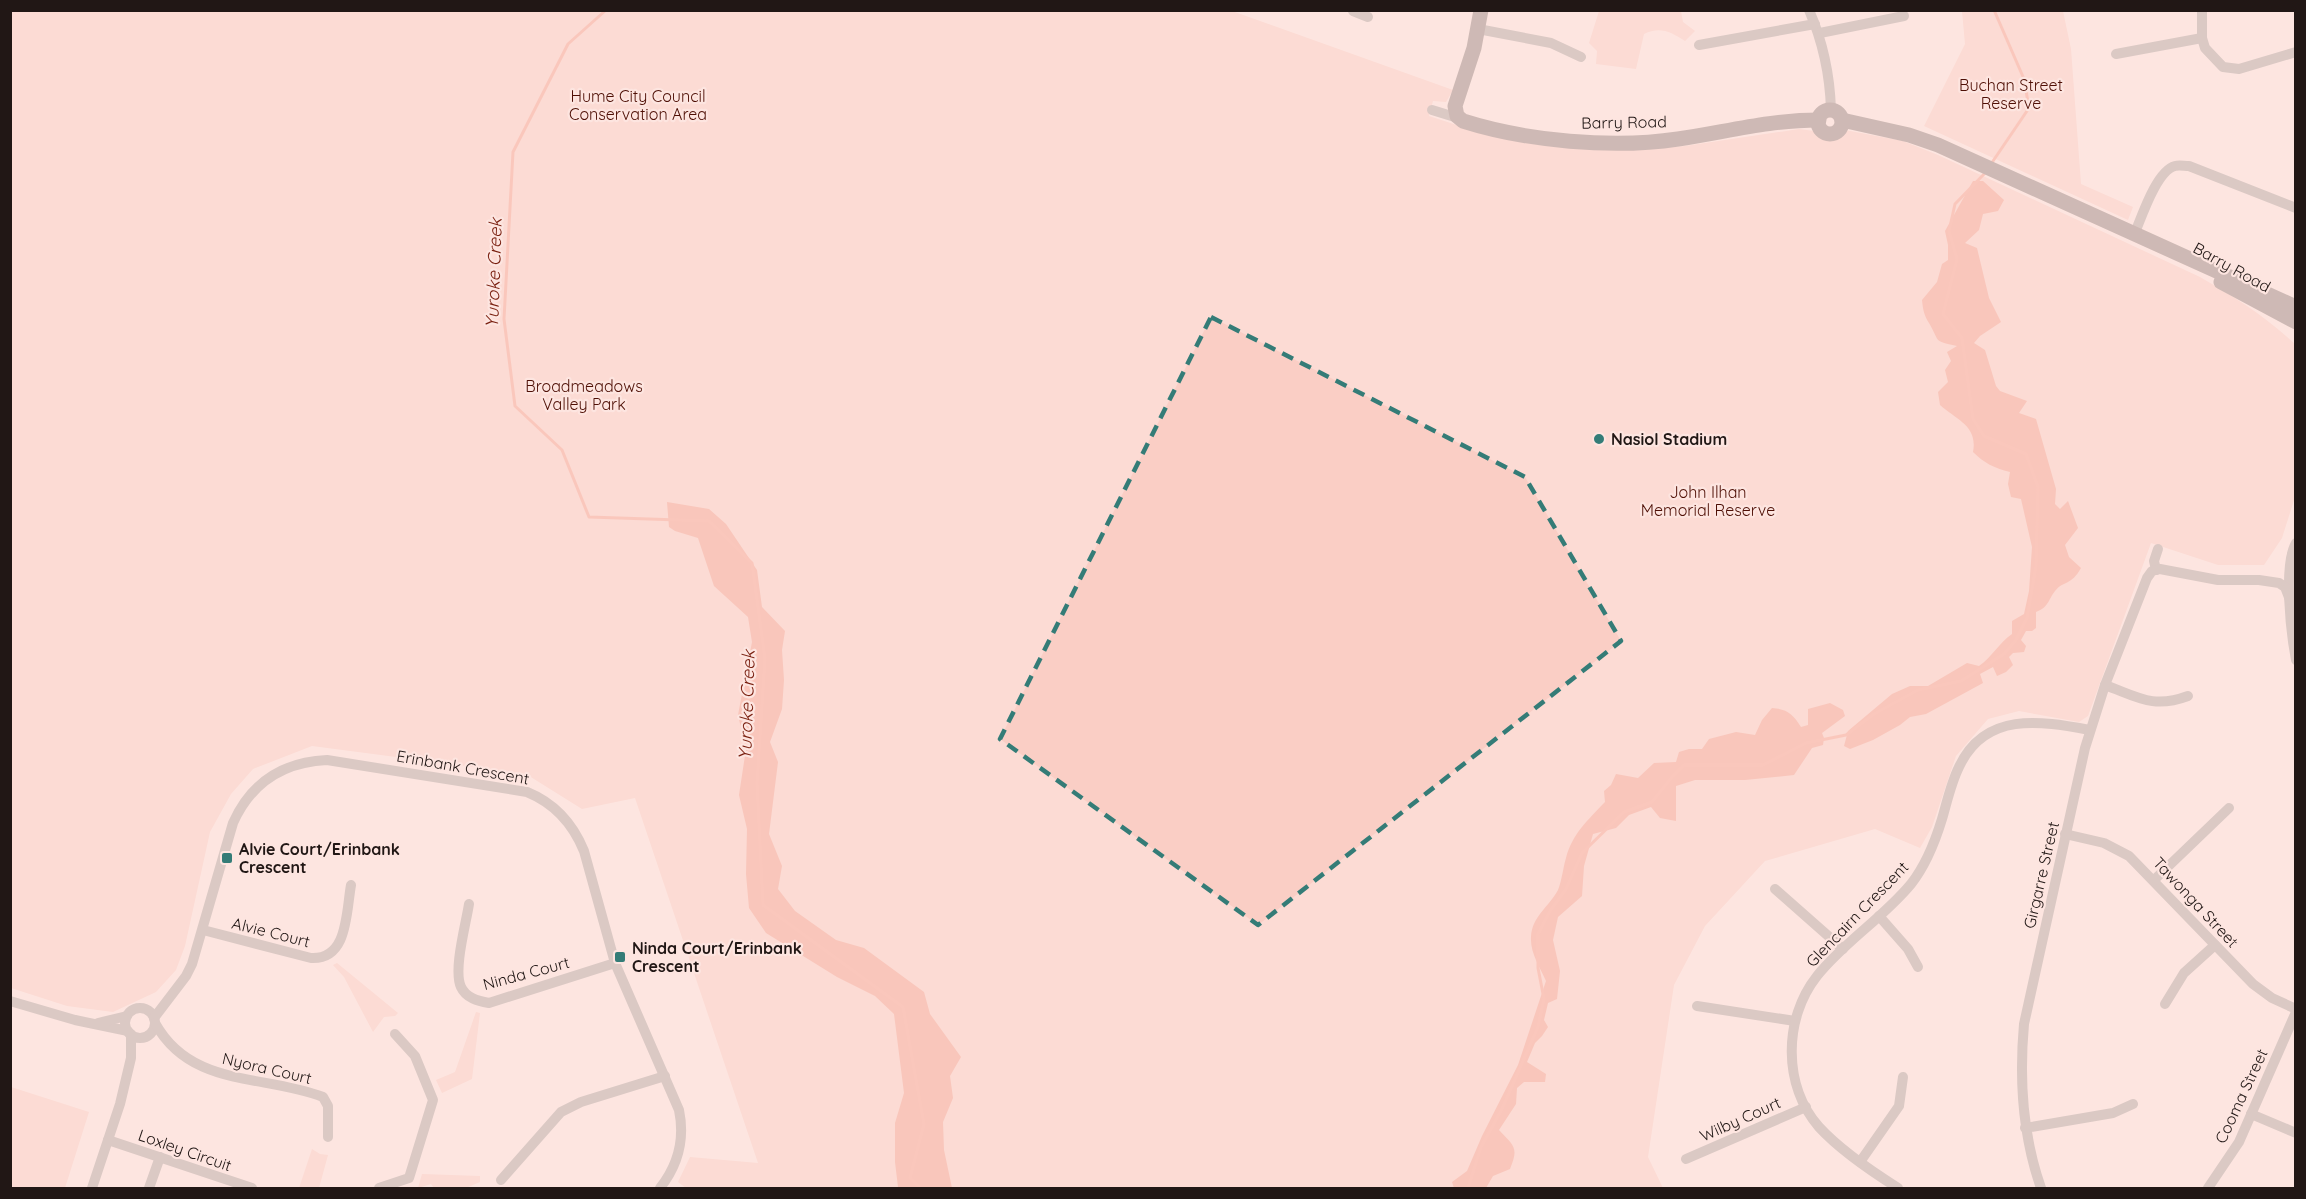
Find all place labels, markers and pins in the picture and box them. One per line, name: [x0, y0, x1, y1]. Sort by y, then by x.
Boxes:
place label: Nasiol Stadium: [1611, 429, 1727, 449]
marker: Nasiol Stadium: [1592, 432, 1606, 446]
place label: Alvie Court/Erinbank Crescent: [239, 839, 400, 877]
marker: Alvie Court/Erinbank Crescent: [220, 851, 234, 865]
place label: Ninda Court/Erinbank Crescent: [632, 938, 802, 976]
marker: Ninda Court/Erinbank Crescent: [613, 950, 627, 964]

